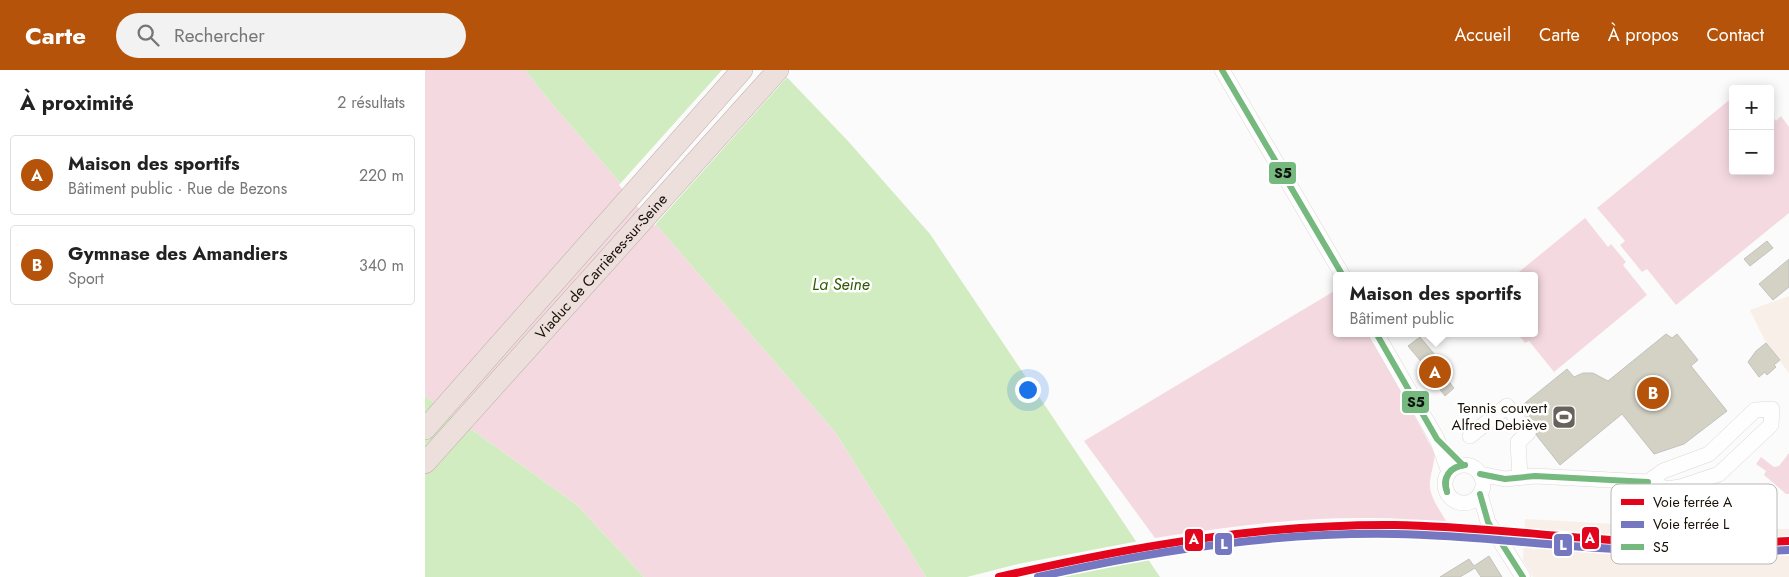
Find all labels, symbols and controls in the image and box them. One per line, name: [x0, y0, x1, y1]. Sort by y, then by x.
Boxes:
search box: [116, 13, 466, 58]
text: Carte: [25, 18, 86, 53]
icon: search: [134, 21, 162, 49]
text: Rechercher: [174, 22, 265, 49]
text: Accueil: [1454, 22, 1511, 48]
text: Carte: [1539, 22, 1580, 48]
text: À propos: [1608, 22, 1678, 48]
text: Contact: [1706, 22, 1764, 48]
map controls: [1729, 85, 1774, 175]
button: +: [1729, 85, 1774, 130]
text: À proximité: [20, 88, 134, 118]
text: 2 résultats: [337, 91, 405, 114]
button: −: [1729, 130, 1774, 175]
text: Maison des sportifs: [68, 150, 240, 177]
line badge: S5: [1268, 161, 1297, 185]
text: S5: [1274, 163, 1292, 183]
text: A: [31, 164, 43, 187]
text: 220 m: [359, 164, 404, 187]
text: Bâtiment public · Rue de Bezons: [68, 177, 287, 200]
street label: Viaduc de Carrières-sur-Seine: [530, 189, 673, 344]
text: Gymnase des Amandiers: [68, 240, 288, 267]
text: B: [32, 254, 42, 277]
text: 340 m: [359, 254, 404, 277]
text: Sport: [68, 267, 104, 290]
popup: [1333, 272, 1538, 337]
water label: La Seine: [812, 273, 870, 296]
text: Maison des sportifs: [1350, 280, 1521, 307]
text: Bâtiment public: [1350, 307, 1454, 330]
pin: A: [1419, 353, 1451, 391]
pin: B: [1637, 374, 1669, 412]
your location: [1015, 377, 1041, 403]
line badge: S5: [1401, 390, 1430, 414]
text: S5: [1407, 392, 1425, 412]
place label: Tennis couvert Alfred Debiève: [1452, 397, 1547, 436]
sports icon: Tennis couvert Alfred Debiève: [1551, 404, 1577, 430]
legend: [1611, 484, 1777, 564]
text: Voie ferrée A: [1653, 492, 1733, 512]
text: Voie ferrée L: [1653, 514, 1730, 534]
line badge: A: [1581, 526, 1600, 550]
line badge: A: [1184, 528, 1204, 552]
text: A: [1584, 528, 1596, 548]
text: A: [1188, 529, 1200, 549]
line badge: L: [1214, 532, 1233, 556]
line badge: L: [1553, 533, 1573, 557]
text: L: [1220, 534, 1228, 554]
text: L: [1559, 535, 1567, 555]
text: S5: [1653, 537, 1669, 557]

